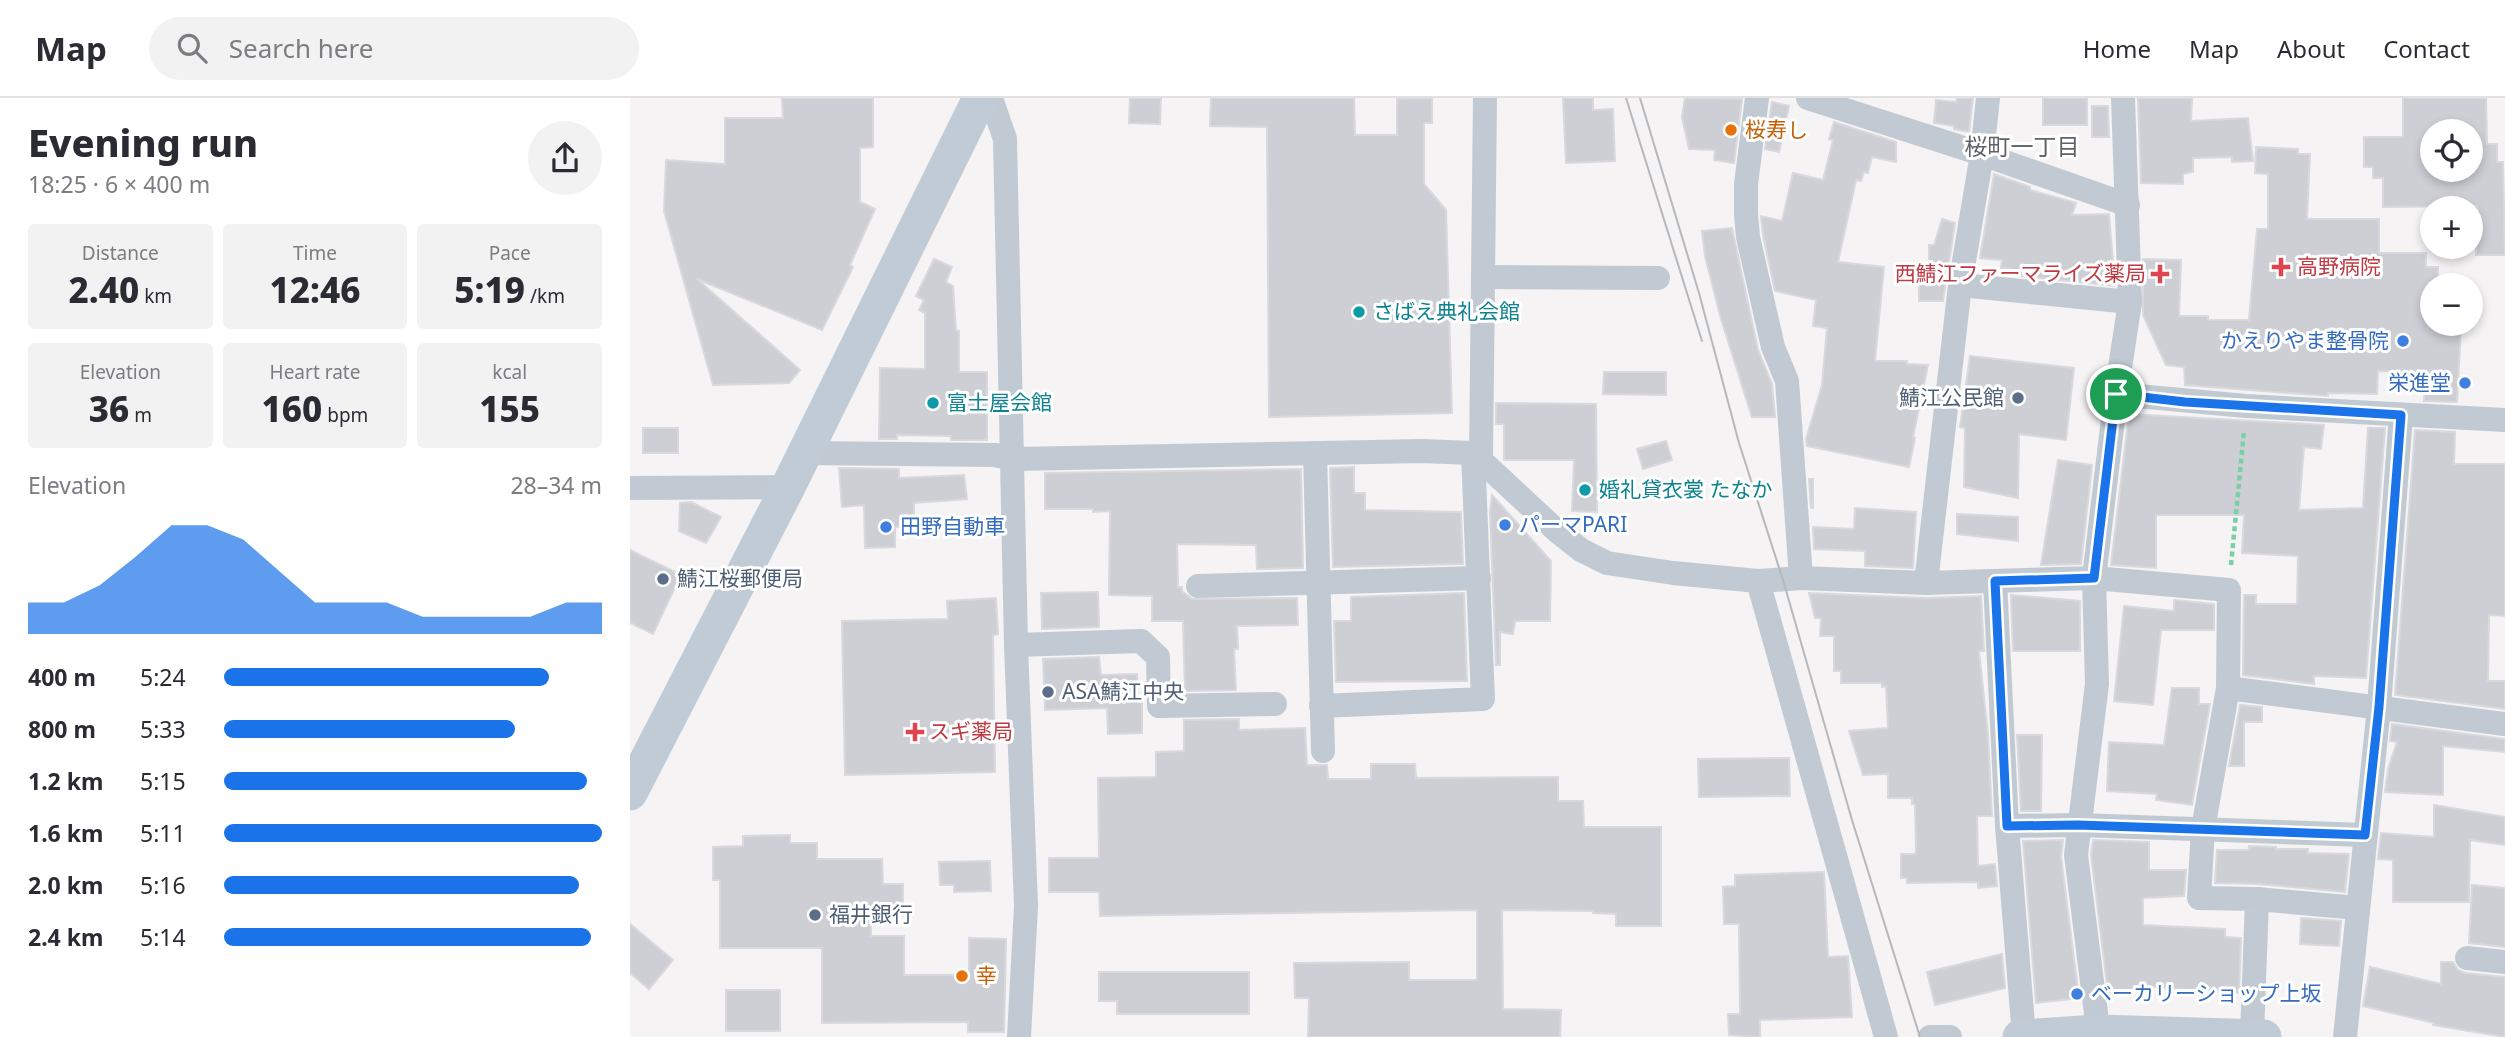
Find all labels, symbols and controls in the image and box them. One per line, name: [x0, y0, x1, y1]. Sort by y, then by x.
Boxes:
search box: [149, 17, 639, 80]
text: Map: [35, 26, 107, 71]
icon: search: [173, 29, 211, 67]
text: Search here: [229, 30, 373, 66]
text: Home: [2083, 32, 2151, 65]
text: Map: [2189, 32, 2239, 65]
text: About: [2277, 32, 2345, 65]
text: Contact: [2383, 32, 2470, 65]
place label: 桜寿し: [1745, 115, 1808, 143]
text: Evening run: [28, 116, 258, 168]
map controls: [2420, 119, 2483, 336]
button: locate: [2420, 119, 2483, 182]
button: share: [528, 121, 602, 195]
marker: 桜寿し: [1723, 122, 1739, 138]
district label: 桜町一丁目: [1965, 130, 2080, 162]
text: 18:25 · 6 × 400 m: [28, 168, 210, 200]
button: +: [2420, 196, 2483, 259]
text: Distance: [82, 240, 159, 266]
text: Time: [293, 240, 337, 266]
text: Pace: [489, 240, 531, 266]
place label: 高野病院: [2297, 252, 2381, 280]
marker: 高野病院: [2271, 257, 2291, 277]
place label: 西鯖江ファーマライズ薬局: [1895, 259, 2146, 287]
text: 2.40: [69, 266, 139, 313]
text: 12:46: [270, 266, 360, 313]
text: 5:19: [454, 266, 525, 313]
marker: 西鯖江ファーマライズ薬局: [2152, 266, 2168, 282]
button: −: [2420, 273, 2483, 336]
text: km: [139, 283, 172, 309]
text: /km: [525, 283, 565, 309]
place label: さばえ典礼会館: [1373, 297, 1520, 325]
marker: さばえ典礼会館: [1351, 304, 1367, 320]
place label: かえりやま整骨院: [2221, 326, 2389, 354]
marker: かえりやま整骨院: [2395, 333, 2411, 349]
text: Elevation: [80, 359, 161, 385]
text: Heart rate: [270, 359, 360, 385]
text: kcal: [492, 359, 527, 385]
pin: [2086, 364, 2146, 424]
place label: 栄進堂: [2388, 368, 2451, 396]
icon: arrive: [2097, 375, 2135, 413]
marker: 栄進堂: [2457, 375, 2473, 391]
place label: 鯖江公民館: [1899, 383, 2004, 411]
text: 36: [89, 385, 129, 432]
text: 160: [262, 385, 322, 432]
text: 155: [479, 385, 540, 432]
place label: 富士屋会館: [947, 388, 1052, 416]
marker: 鯖江公民館: [2010, 390, 2026, 406]
marker: 富士屋会館: [925, 395, 941, 411]
text: m: [129, 402, 152, 428]
text: bpm: [322, 402, 368, 428]
text: Elevation: [28, 469, 126, 501]
text: 28–34 m: [510, 469, 602, 501]
place label: 婚礼貸衣裳 たなか: [1599, 475, 1772, 503]
marker: 婚礼貸衣裳 たなか: [1577, 482, 1593, 498]
place label: パーマPARI: [1519, 510, 1627, 538]
place label: 田野自動車: [900, 512, 1005, 540]
marker: パーマPARI: [1497, 517, 1513, 533]
marker: 田野自動車: [878, 519, 894, 535]
place label: 鯖江桜郵便局: [677, 564, 803, 592]
marker: 鯖江桜郵便局: [655, 571, 671, 587]
text: 400 m: [28, 661, 96, 693]
text: 5:24: [140, 661, 186, 693]
place label: ASA鯖江中央: [1062, 677, 1184, 705]
marker: ASA鯖江中央: [1040, 684, 1056, 700]
text: 800 m: [28, 713, 96, 745]
text: 5:33: [140, 713, 186, 745]
place label: スギ薬局: [929, 717, 1013, 745]
marker: スギ薬局: [907, 724, 923, 740]
text: 1.2 km: [28, 765, 103, 797]
text: 5:15: [140, 765, 186, 797]
text: 1.6 km: [28, 817, 103, 849]
text: 5:11: [140, 817, 186, 849]
text: 2.0 km: [28, 869, 103, 901]
text: 5:16: [140, 869, 186, 901]
place label: 福井銀行: [829, 900, 913, 928]
marker: 福井銀行: [807, 907, 823, 923]
text: 2.4 km: [28, 921, 103, 953]
text: 5:14: [140, 921, 186, 953]
place label: 幸: [976, 961, 997, 989]
marker: 幸: [954, 968, 970, 984]
place label: ベーカリーショップ上坂: [2091, 979, 2322, 1007]
marker: ベーカリーショップ上坂: [2069, 986, 2085, 1002]

